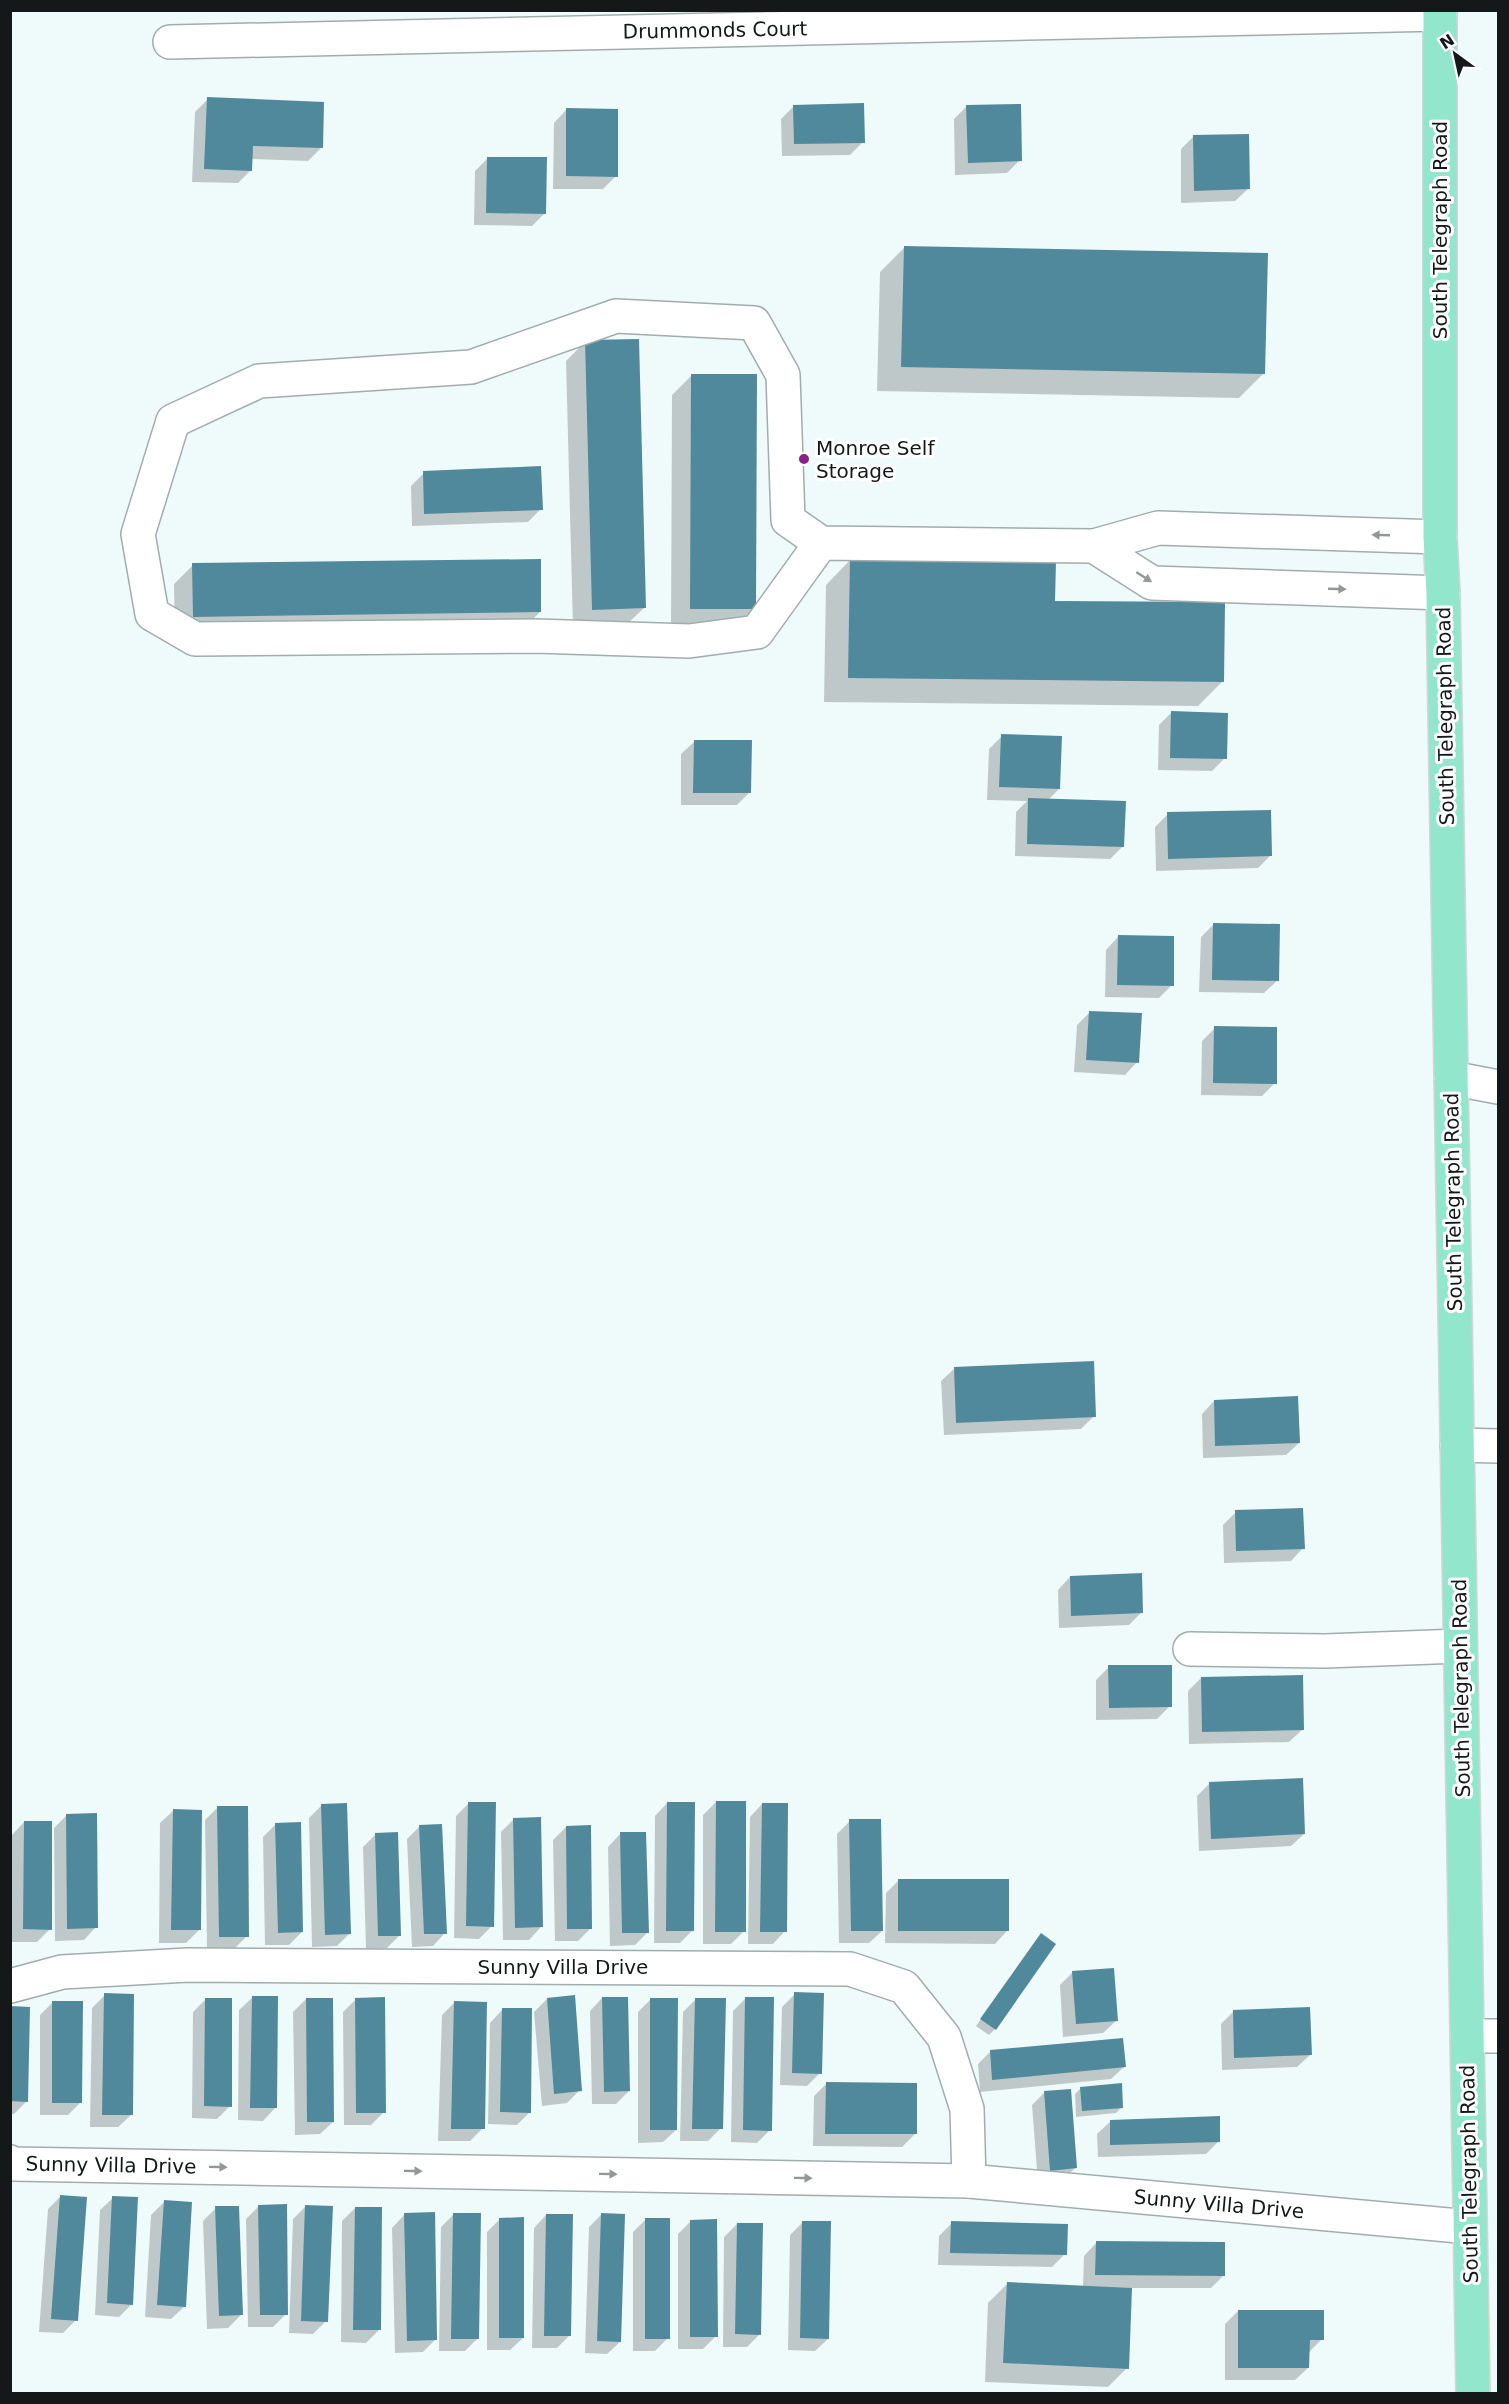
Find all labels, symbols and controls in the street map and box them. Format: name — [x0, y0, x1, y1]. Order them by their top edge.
street label: Drummonds Court — [623, 16, 808, 44]
north arrow — [1425, 24, 1485, 84]
text: N — [1436, 30, 1458, 53]
street label: South Telegraph Road — [1428, 121, 1452, 339]
place label: Monroe Self Storage — [816, 436, 935, 483]
marker: Monroe Self Storage — [797, 452, 811, 466]
one-way arrow — [1372, 530, 1391, 539]
one-way arrow — [1136, 572, 1152, 583]
one-way arrow — [1327, 585, 1346, 594]
street label: South Telegraph Road — [1431, 607, 1459, 825]
street label: South Telegraph Road — [1439, 1093, 1467, 1311]
street label: South Telegraph Road — [1447, 1579, 1475, 1797]
street label: Sunny Villa Drive — [478, 1955, 648, 1979]
street label: South Telegraph Road — [1455, 2065, 1483, 2283]
street label: Sunny Villa Drive — [25, 2152, 197, 2178]
one-way arrow — [209, 2162, 228, 2172]
one-way arrow — [404, 2166, 423, 2176]
one-way arrow — [599, 2170, 618, 2179]
one-way arrow — [794, 2173, 813, 2183]
street label: Sunny Villa Drive — [1133, 2185, 1305, 2223]

